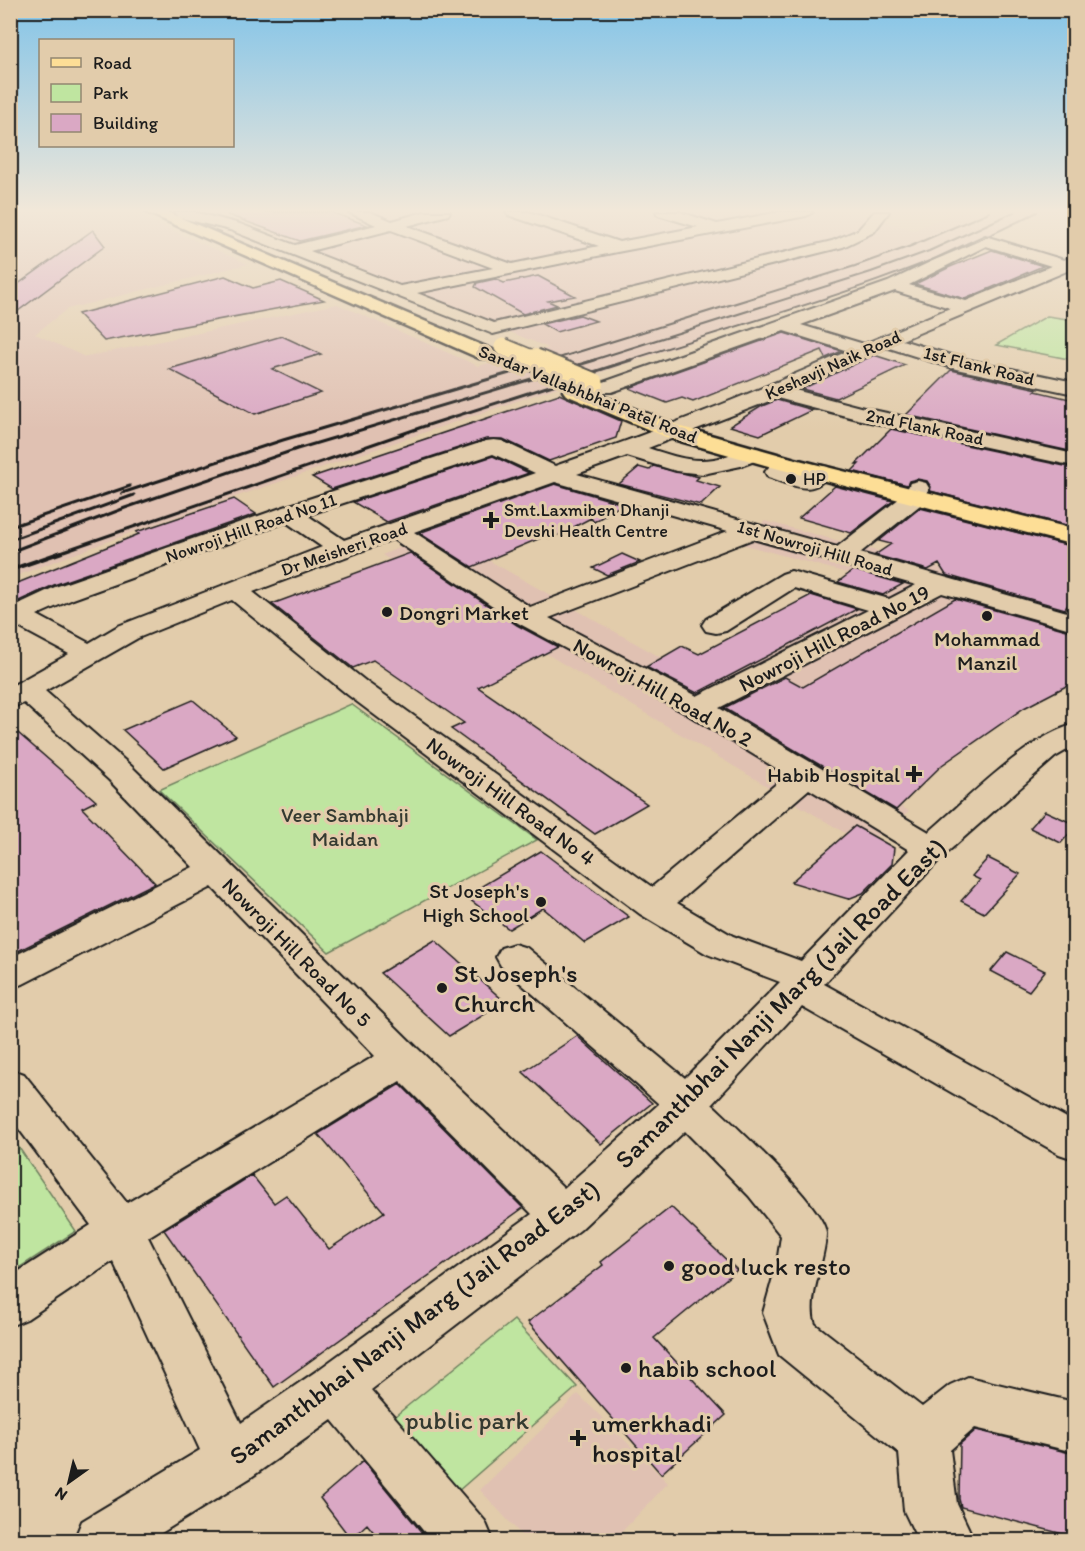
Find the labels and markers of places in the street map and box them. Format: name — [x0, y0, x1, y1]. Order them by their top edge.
place label: HP — [803, 468, 826, 490]
marker: HP — [784, 472, 798, 486]
place label: Smt.Laxmiben Dhanji Devshi Health Centre — [504, 499, 669, 542]
marker: Smt.Laxmiben Dhanji Devshi Health Centre — [482, 511, 500, 529]
place label: Dongri Market — [399, 600, 529, 625]
marker: Dongri Market — [380, 605, 394, 619]
marker: Mohammad Manzil — [980, 609, 994, 623]
place label: Mohammad Manzil — [934, 626, 1040, 675]
place label: Habib Hospital — [767, 762, 900, 787]
marker: Habib Hospital — [905, 765, 923, 783]
place label: St Joseph's High School — [423, 878, 529, 927]
marker: St Joseph's High School — [534, 895, 548, 909]
place label: St Joseph's Church — [454, 957, 578, 1019]
marker: St Joseph's Church — [435, 981, 449, 995]
place label: good luck resto — [681, 1250, 851, 1282]
marker: good luck resto — [662, 1259, 676, 1273]
place label: habib school — [638, 1352, 776, 1384]
marker: habib school — [619, 1361, 633, 1375]
place label: umerkhadi hospital — [592, 1407, 712, 1469]
marker: umerkhadi hospital — [569, 1429, 587, 1447]

